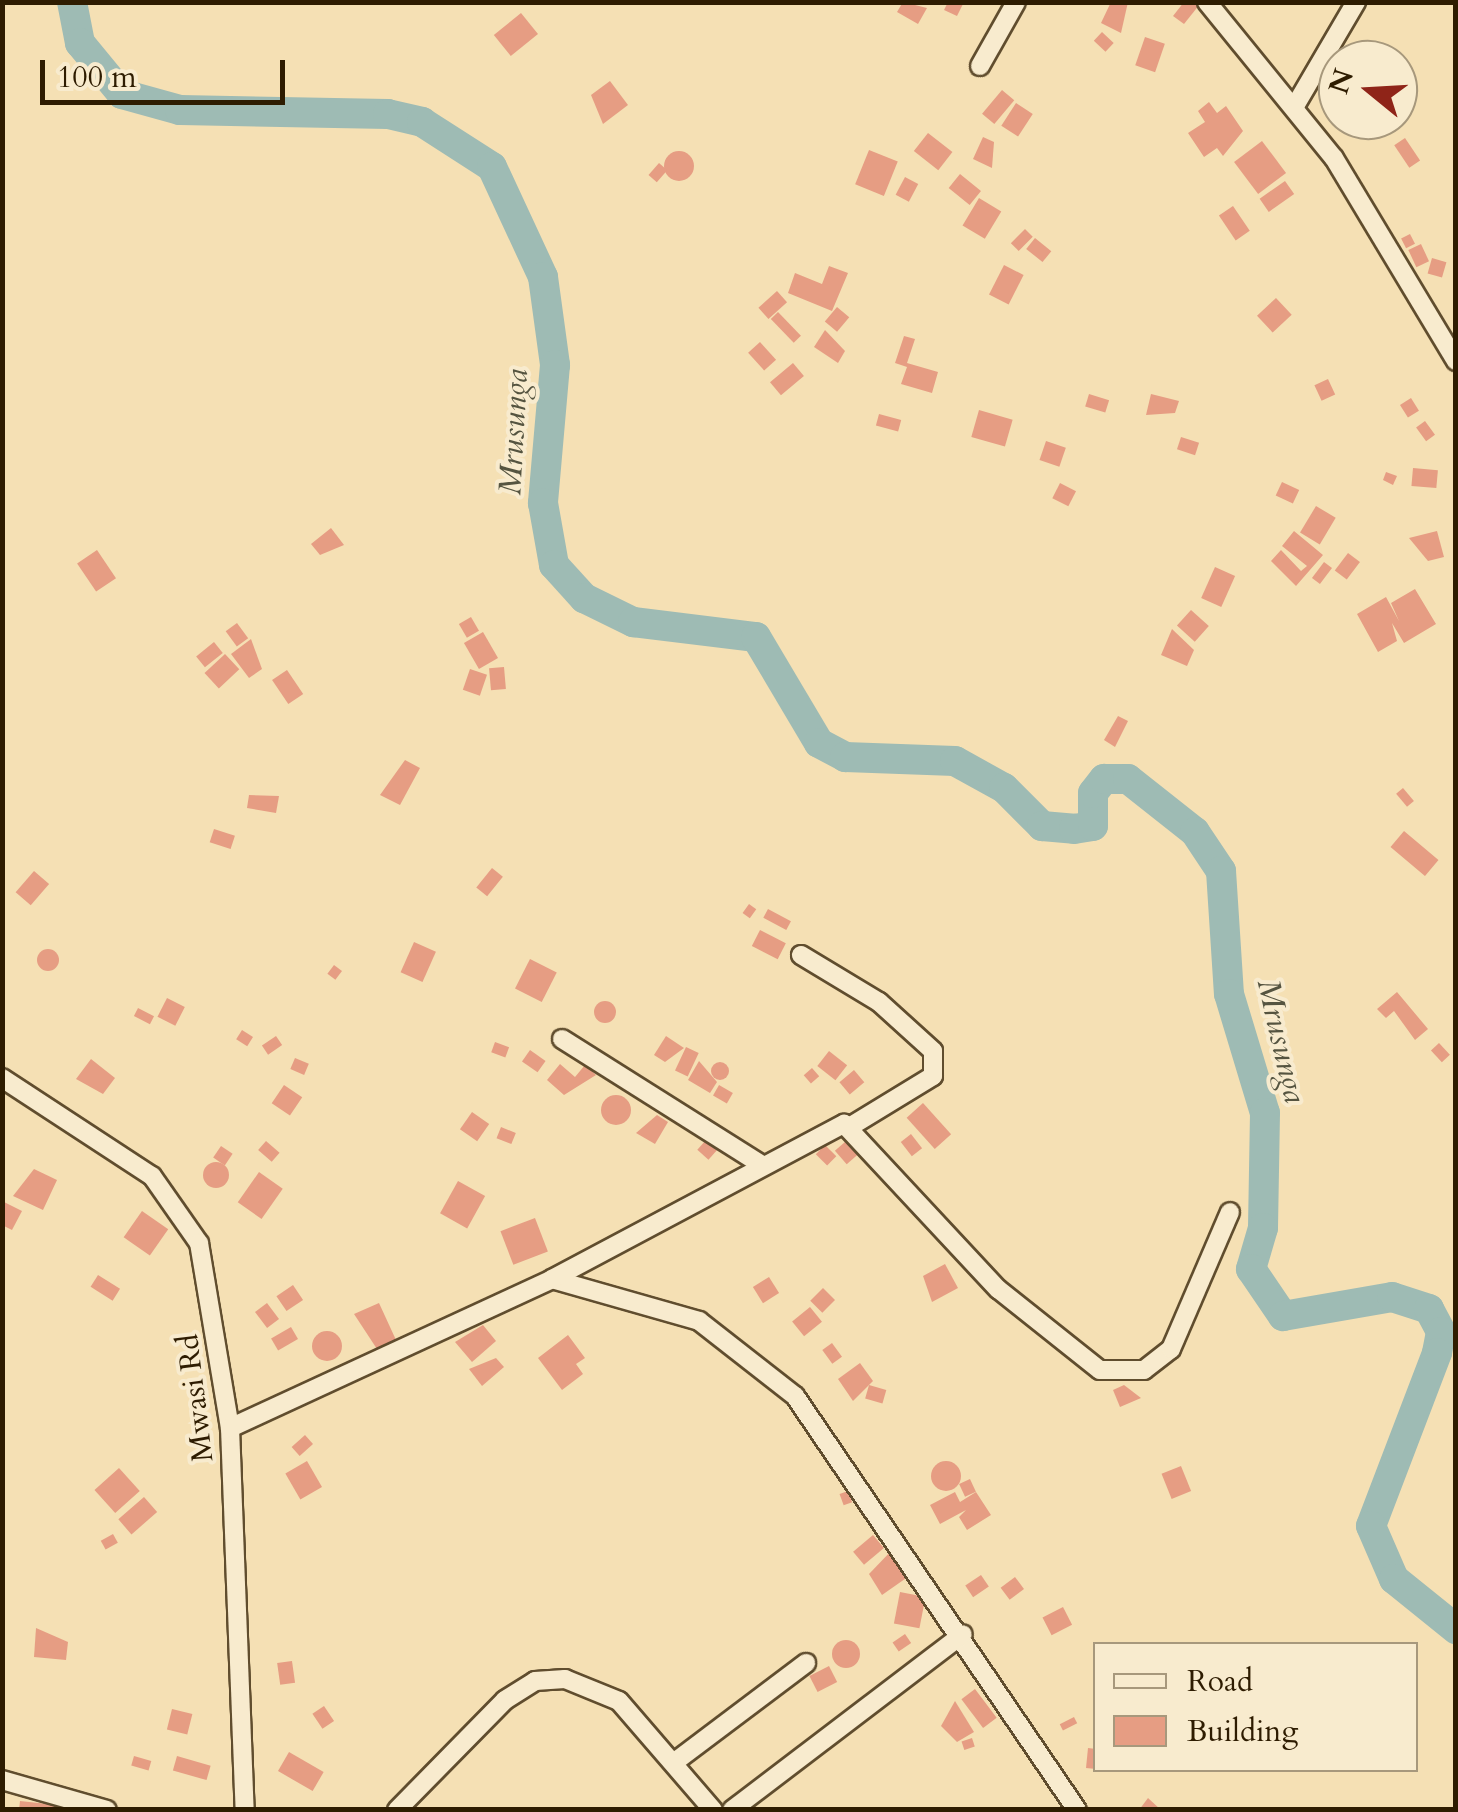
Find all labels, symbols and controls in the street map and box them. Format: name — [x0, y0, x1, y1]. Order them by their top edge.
scale bar — [45, 40, 290, 102]
north arrow — [1318, 40, 1418, 140]
text: 100 m — [57, 57, 137, 98]
text: N — [1320, 64, 1363, 99]
water label: Mrusunga — [492, 368, 536, 496]
water label: Mrusunga — [1248, 975, 1314, 1107]
street label: Mwasi Rd — [170, 1332, 222, 1464]
legend — [1093, 1642, 1418, 1772]
text: Road — [1187, 1661, 1253, 1702]
text: Building — [1187, 1711, 1298, 1752]

